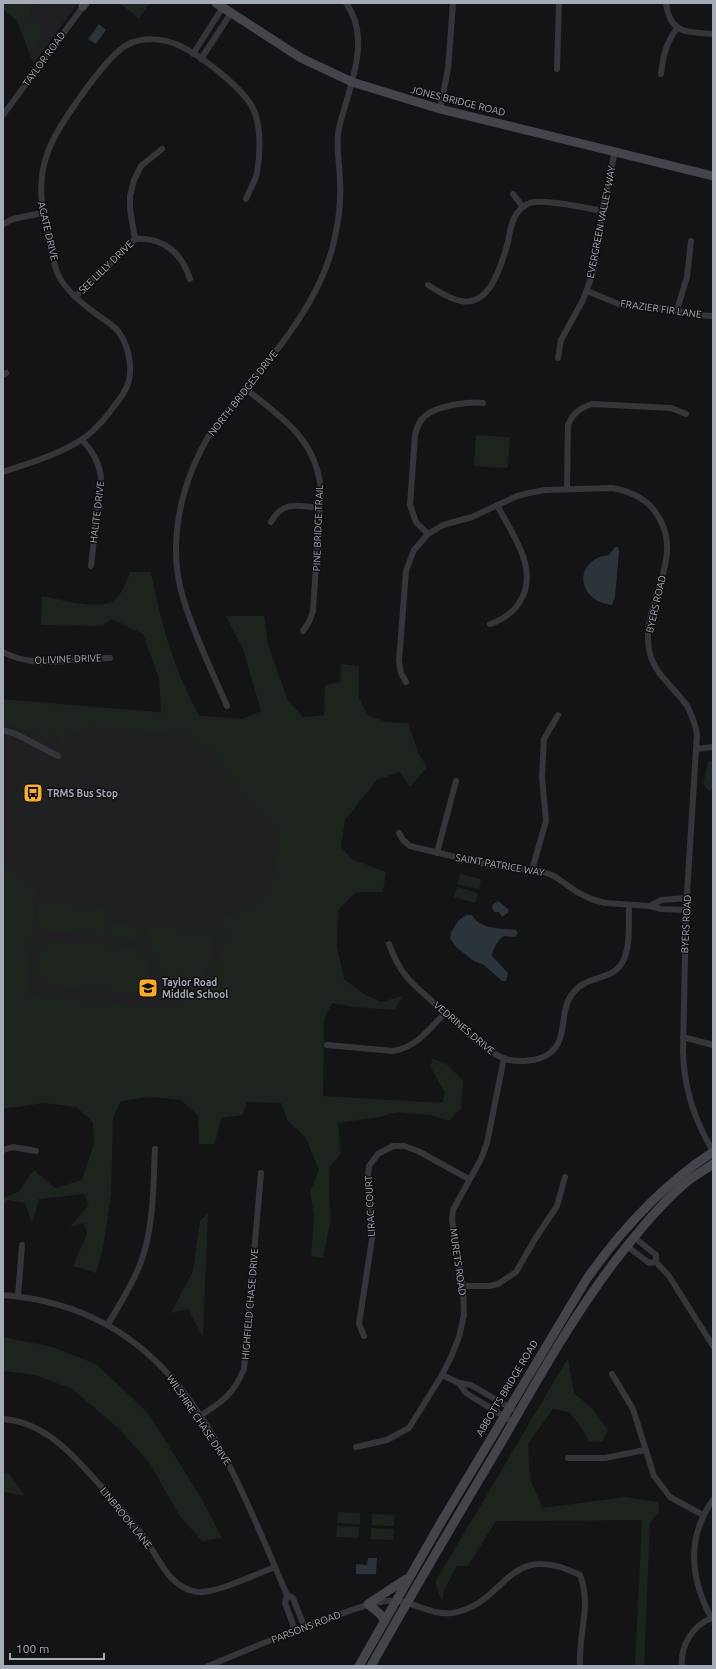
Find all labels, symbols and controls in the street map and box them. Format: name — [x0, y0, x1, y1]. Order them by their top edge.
street label: TAYLOR ROAD — [20, 29, 68, 89]
street label: JONES BRIDGE ROAD — [410, 84, 506, 118]
street label: EVERGREEN VALLEY WAY — [585, 165, 617, 279]
street label: AGATE DRIVE — [36, 200, 60, 262]
street label: SEE LILLY DRIVE — [76, 238, 136, 296]
street label: FRAZIER FIR LANE — [620, 298, 703, 320]
street label: NORTH BRIDGES DRIVE — [206, 348, 280, 438]
street label: HALITE DRIVE — [88, 480, 106, 544]
street label: PINE BRIDGE TRAIL — [311, 485, 325, 571]
street label: BYERS ROAD — [644, 574, 668, 634]
street label: OLIVINE DRIVE — [34, 652, 102, 666]
bus stop icon: TRMS Bus Stop — [22, 782, 44, 804]
place label: TRMS Bus Stop — [47, 788, 118, 799]
street label: SAINT PATRICE WAY — [455, 852, 545, 878]
street label: BYERS ROAD — [679, 894, 693, 954]
school or university icon: Taylor Road Middle School — [137, 977, 159, 999]
place label: Taylor Road Middle School — [162, 977, 228, 1000]
street label: VEDRINES DRIVE — [431, 999, 497, 1057]
street label: LIRAC COURT — [363, 1175, 377, 1237]
street label: MURETS ROAD — [448, 1228, 468, 1296]
street label: HIGHFIELD CHASE DRIVE — [240, 1247, 260, 1360]
street label: ABBOTTS BRIDGE ROAD — [474, 1338, 540, 1438]
street label: WILSHIRE CHASE DRIVE — [165, 1373, 234, 1468]
street label: LINBROOK LANE — [98, 1485, 154, 1551]
street label: PARSONS ROAD — [270, 1609, 342, 1645]
scale bar — [10, 1635, 104, 1661]
text: 100 m — [16, 1642, 49, 1655]

